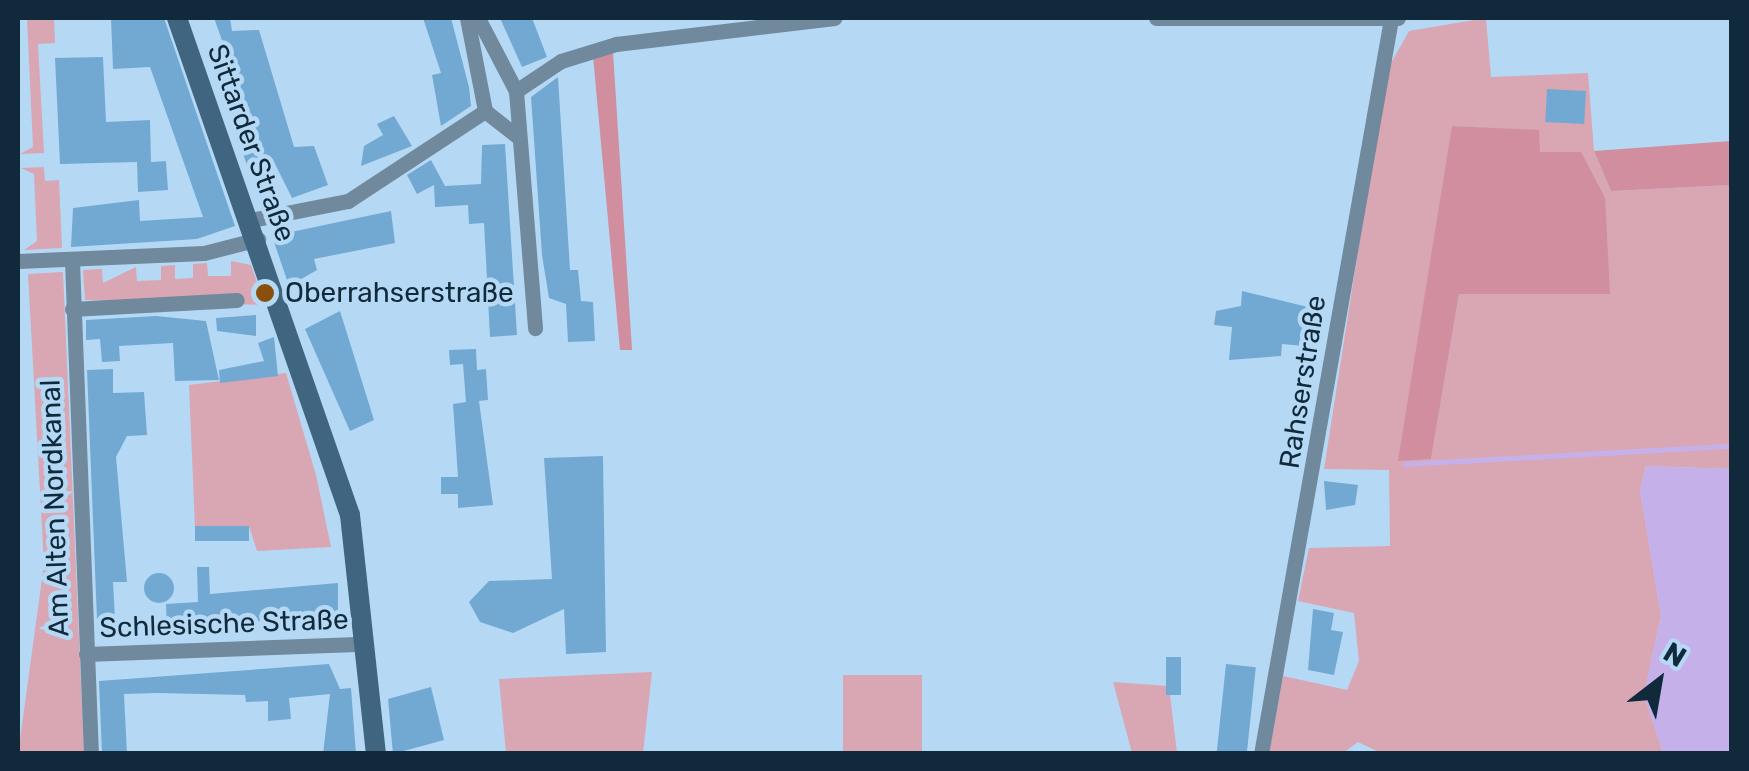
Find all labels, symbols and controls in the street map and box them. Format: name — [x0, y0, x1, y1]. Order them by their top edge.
street label: Sittarder Straße — [200, 39, 302, 247]
place label: Oberrahserstraße — [285, 276, 514, 310]
marker: Oberrahserstraße — [254, 282, 276, 304]
street label: Rahserstraße — [1273, 293, 1333, 471]
street label: Am Alten Nordkanal — [34, 379, 76, 637]
street label: Schlesische Straße — [99, 603, 349, 645]
north arrow — [1609, 631, 1709, 731]
text: N — [1658, 636, 1692, 674]

